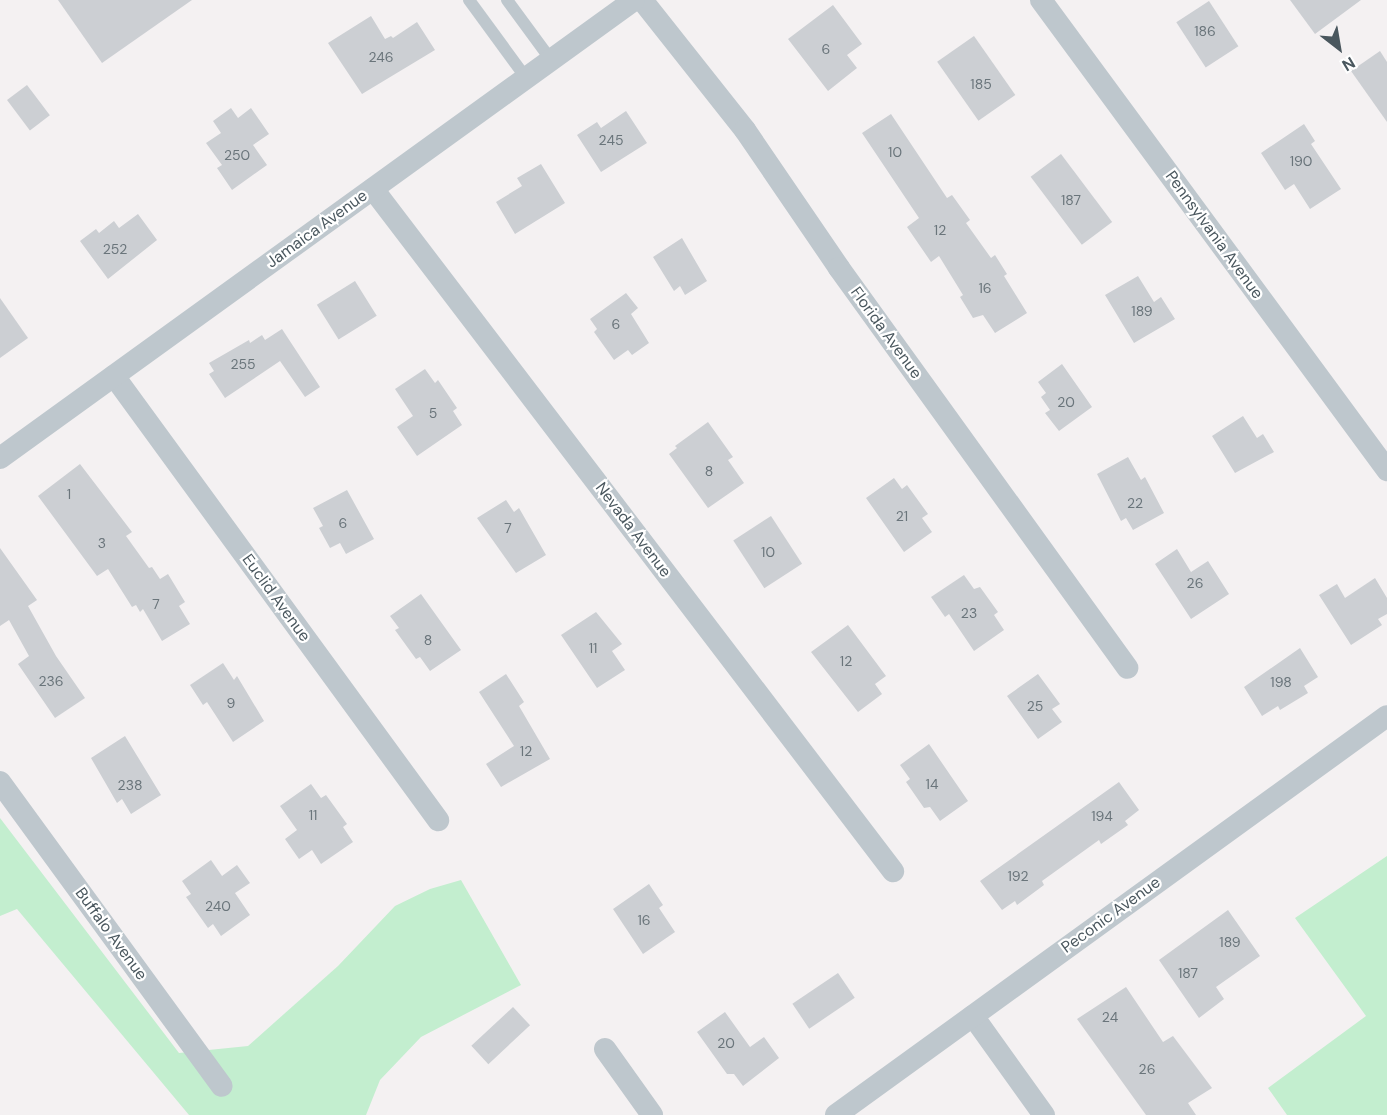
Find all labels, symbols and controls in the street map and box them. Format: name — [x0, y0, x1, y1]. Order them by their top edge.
north arrow — [1309, 18, 1369, 78]
house number: 186 — [1194, 23, 1216, 39]
house number: 6 — [822, 41, 830, 57]
house number: 246 — [368, 49, 394, 65]
text: N — [1338, 52, 1359, 76]
house number: 185 — [970, 76, 992, 92]
house number: 245 — [599, 132, 623, 148]
house number: 10 — [888, 144, 902, 160]
house number: 250 — [224, 147, 250, 163]
house number: 190 — [1290, 153, 1312, 169]
street label: Pennsylvania Avenue — [1161, 167, 1267, 303]
street label: Jamaica Avenue — [263, 186, 371, 272]
house number: 187 — [1061, 192, 1081, 208]
house number: 12 — [934, 222, 946, 238]
house number: 252 — [103, 241, 127, 257]
house number: 16 — [978, 280, 992, 296]
street label: Florida Avenue — [846, 283, 926, 383]
house number: 189 — [1131, 303, 1153, 319]
house number: 6 — [612, 316, 620, 332]
house number: 255 — [230, 356, 256, 372]
house number: 20 — [1057, 394, 1075, 410]
house number: 5 — [429, 405, 437, 421]
house number: 8 — [705, 463, 713, 479]
street label: Nevada Avenue — [591, 479, 675, 581]
house number: 1 — [67, 486, 71, 502]
house number: 22 — [1127, 495, 1143, 511]
house number: 21 — [896, 508, 908, 524]
house number: 6 — [339, 515, 347, 531]
house number: 7 — [504, 520, 512, 536]
house number: 3 — [98, 535, 106, 551]
house number: 10 — [761, 544, 775, 560]
street label: Euclid Avenue — [238, 551, 314, 645]
house number: 26 — [1187, 575, 1203, 591]
house number: 7 — [152, 596, 160, 612]
house number: 23 — [961, 605, 977, 621]
house number: 8 — [424, 632, 432, 648]
house number: 11 — [589, 640, 597, 656]
house number: 12 — [840, 653, 852, 669]
house number: 236 — [38, 673, 64, 689]
house number: 198 — [1270, 674, 1292, 690]
house number: 9 — [227, 695, 235, 711]
house number: 25 — [1027, 698, 1043, 714]
house number: 12 — [520, 743, 532, 759]
house number: 14 — [926, 776, 938, 792]
house number: 238 — [118, 777, 142, 793]
house number: 11 — [309, 807, 317, 823]
house number: 194 — [1091, 808, 1113, 824]
house number: 192 — [1008, 868, 1028, 884]
street label: Peconic Avenue — [1058, 873, 1164, 957]
street label: Buffalo Avenue — [71, 884, 151, 984]
house number: 240 — [205, 898, 231, 914]
house number: 16 — [637, 912, 651, 928]
house number: 189 — [1219, 934, 1241, 950]
house number: 187 — [1178, 965, 1198, 981]
house number: 24 — [1102, 1009, 1118, 1025]
house number: 20 — [717, 1035, 735, 1051]
house number: 26 — [1139, 1061, 1155, 1077]

